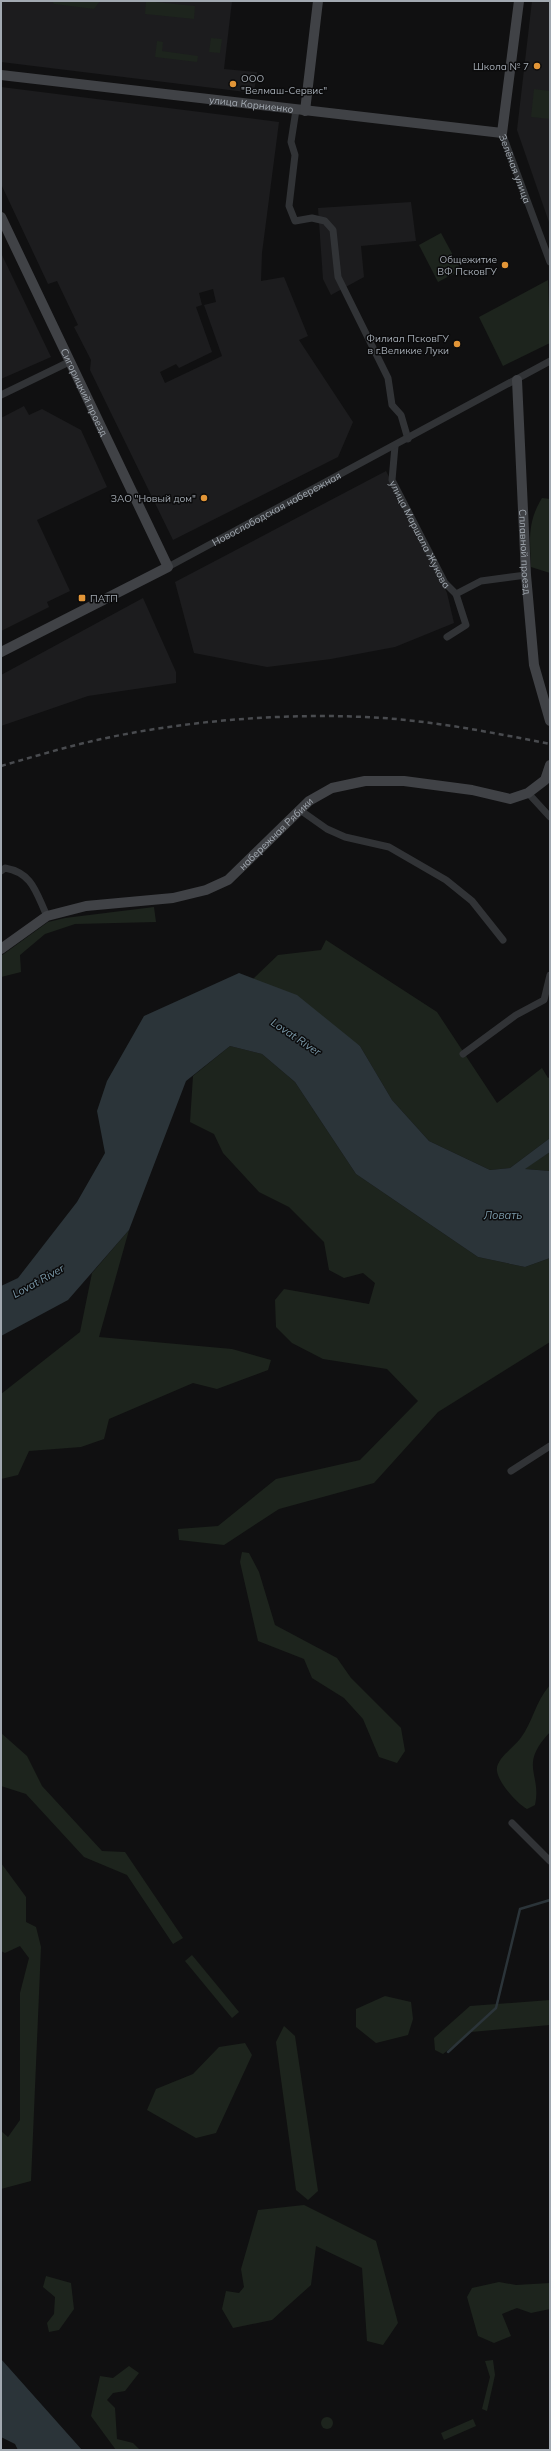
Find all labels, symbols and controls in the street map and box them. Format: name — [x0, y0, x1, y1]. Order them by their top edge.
place label: Школа № 7 — [473, 60, 529, 73]
marker: Школа № 7 — [532, 61, 542, 71]
place label: ООО "Велмаш-Сервис" — [241, 72, 327, 97]
marker: ООО "Велмаш-Сервис" — [228, 79, 238, 89]
street label: улица Корниенко — [208, 93, 294, 116]
street label: Зелёная улица — [496, 132, 534, 205]
place label: Общежитие ВФ ПсковГУ — [437, 253, 497, 278]
marker: Общежитие ВФ ПсковГУ — [500, 260, 510, 270]
place label: Филиал ПсковГУ в г.Великие Луки — [366, 332, 449, 357]
marker: Филиал ПсковГУ в г.Великие Луки — [452, 339, 462, 349]
street label: Сигорицкий проезд — [58, 346, 111, 438]
street label: Новослободская набережная — [210, 469, 343, 549]
street label: улица Маршала Жукова — [386, 478, 453, 591]
place label: ЗАО "Новый дом" — [111, 492, 196, 505]
marker: ЗАО "Новый дом" — [199, 493, 209, 503]
street label: Сплавной проезд — [516, 509, 534, 595]
place label: ПАТП — [90, 592, 118, 605]
marker: ПАТП — [77, 593, 87, 603]
street label: набережная Рябики — [236, 795, 316, 873]
water label: Lovat River — [268, 1015, 324, 1059]
water label: Ловать — [483, 1208, 522, 1222]
water label: Lovat River — [10, 1261, 67, 1301]

